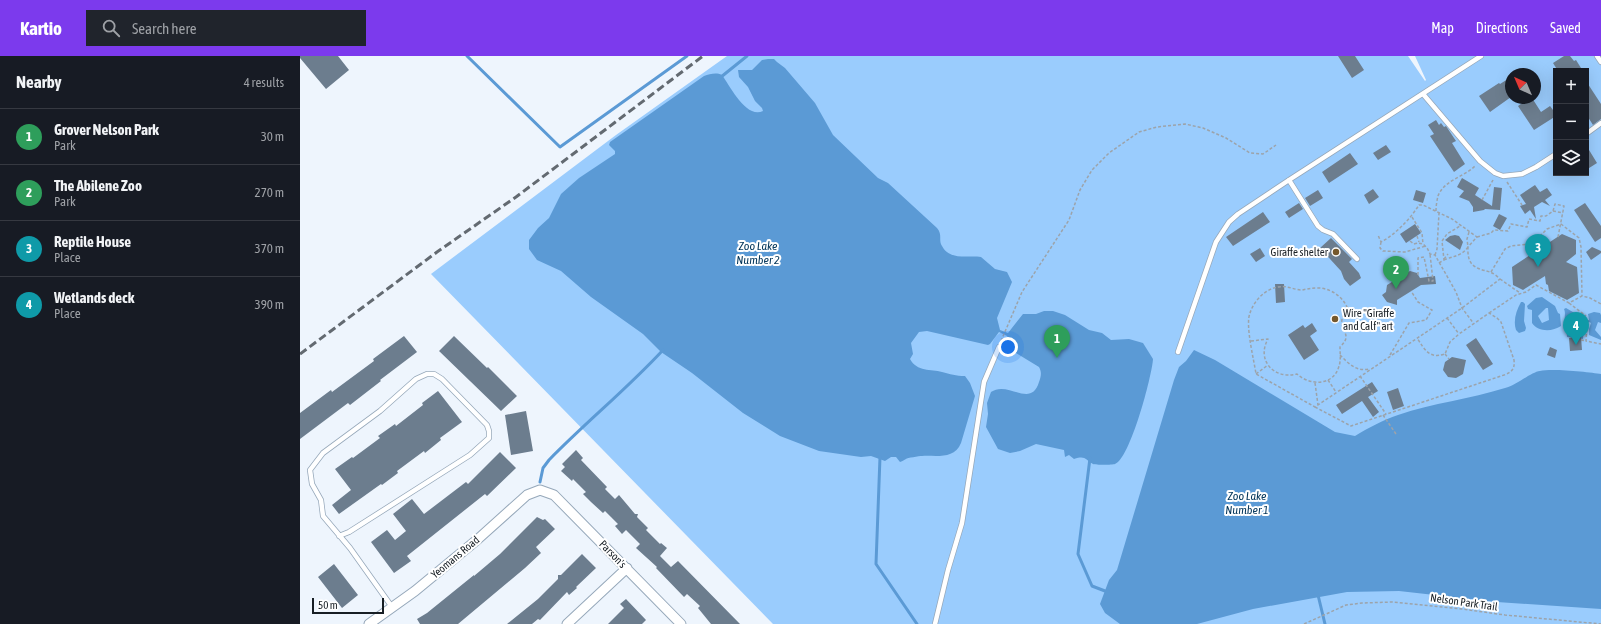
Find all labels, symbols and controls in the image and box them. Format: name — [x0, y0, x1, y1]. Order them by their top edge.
search box — [86, 10, 366, 46]
text: Kartio — [20, 17, 62, 39]
icon: search — [100, 17, 122, 39]
text: Search here — [132, 20, 197, 37]
text: Map — [1431, 20, 1454, 36]
text: Directions — [1476, 20, 1528, 36]
text: Saved — [1550, 20, 1581, 36]
north arrow — [1505, 68, 1541, 104]
map controls — [1553, 68, 1589, 176]
button: + — [1553, 68, 1589, 104]
text: Nearby — [16, 72, 62, 92]
text: 4 results — [244, 75, 284, 90]
button: − — [1553, 104, 1589, 140]
text: Grover Nelson Park — [54, 121, 159, 138]
text: 1 — [26, 129, 32, 144]
text: 30 m — [261, 129, 284, 144]
text: Park — [54, 138, 76, 153]
button: layers — [1553, 140, 1589, 176]
text: The Abilene Zoo — [54, 177, 142, 194]
text: 2 — [26, 185, 32, 200]
text: 270 m — [255, 185, 284, 200]
text: Park — [54, 194, 76, 209]
text: Reptile House — [54, 233, 131, 250]
pin: 3 — [1525, 234, 1551, 267]
water label: Zoo Lake Number 2 — [736, 239, 780, 267]
text: 3 — [26, 241, 32, 256]
text: 370 m — [255, 241, 284, 256]
place label: Giraffe shelter — [1271, 246, 1329, 258]
marker: Giraffe shelter — [1331, 247, 1341, 257]
text: Place — [54, 250, 81, 265]
pin: 2 — [1383, 256, 1409, 289]
text: Wetlands deck — [54, 289, 134, 306]
text: 4 — [26, 297, 32, 312]
text: 390 m — [255, 297, 284, 312]
text: Place — [54, 306, 81, 321]
place label: Wire "Giraffe and Calf" art — [1343, 307, 1394, 332]
pin: 4 — [1563, 312, 1589, 345]
marker: Wire "Giraffe and Calf" art — [1330, 314, 1340, 324]
pin: 1 — [1044, 325, 1070, 358]
your location — [998, 337, 1018, 357]
water label: Zoo Lake Number 1 — [1225, 489, 1269, 517]
street label: Yeomans Road — [429, 533, 481, 581]
street label: Parson's — [597, 538, 629, 570]
street label: Nelson Park Trail — [1430, 591, 1499, 613]
scale bar — [312, 596, 384, 615]
text: 50 m — [318, 599, 338, 611]

